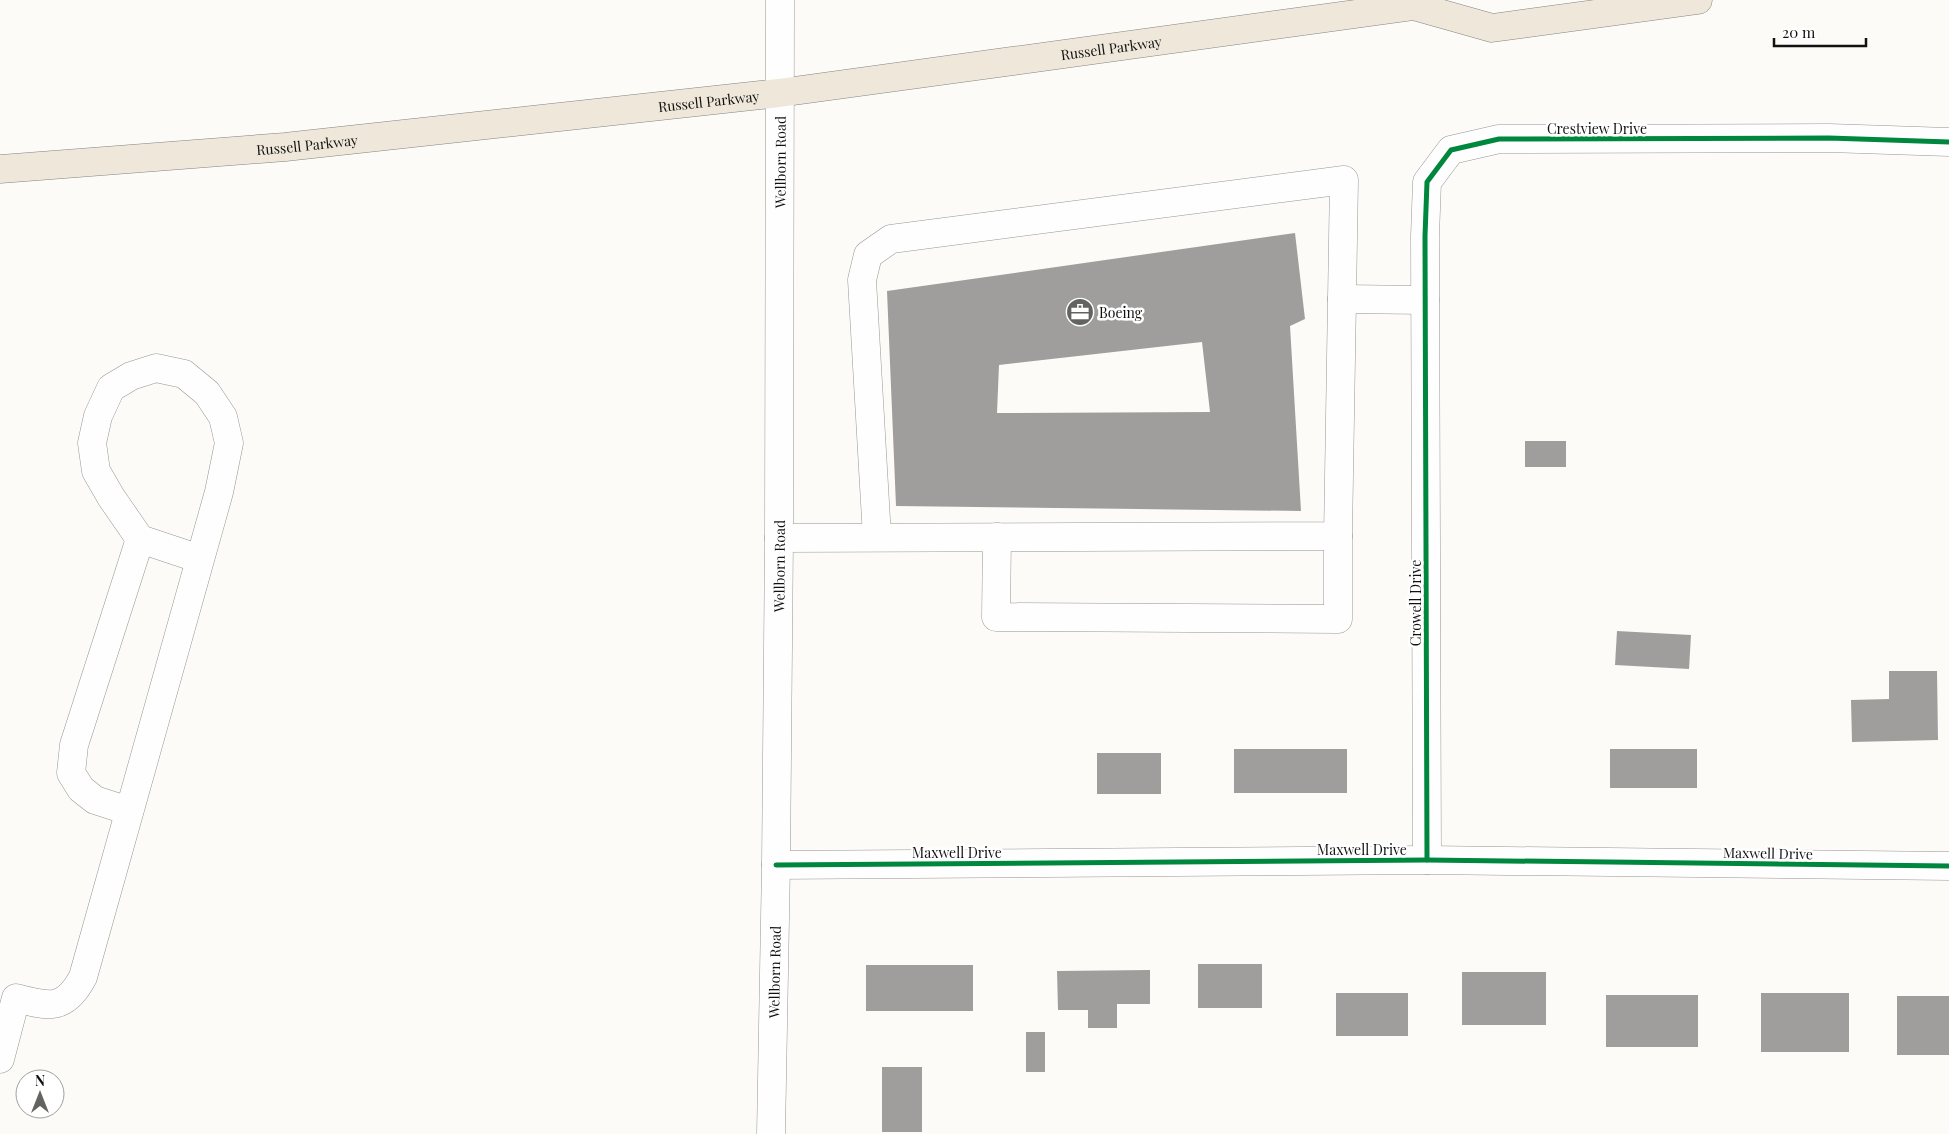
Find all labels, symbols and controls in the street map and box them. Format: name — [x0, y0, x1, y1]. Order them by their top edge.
scale bar — [1774, 15, 1866, 47]
text: 20 m — [1782, 22, 1816, 42]
street label: Russell Parkway — [1059, 31, 1163, 64]
street label: Russell Parkway — [657, 86, 760, 116]
street label: Wellborn Road — [770, 116, 789, 209]
street label: Crestview Drive — [1547, 119, 1647, 138]
street label: Russell Parkway — [256, 130, 359, 159]
office icon: Boeing — [1065, 297, 1095, 327]
place label: Boeing — [1099, 303, 1143, 322]
street label: Wellborn Road — [769, 520, 789, 613]
street label: Crowell Drive — [1406, 560, 1425, 646]
street label: Maxwell Drive — [1317, 840, 1407, 859]
street label: Maxwell Drive — [912, 843, 1002, 862]
street label: Maxwell Drive — [1723, 843, 1813, 863]
street label: Wellborn Road — [764, 926, 784, 1019]
north arrow — [15, 1069, 65, 1119]
text: N — [35, 1071, 45, 1090]

